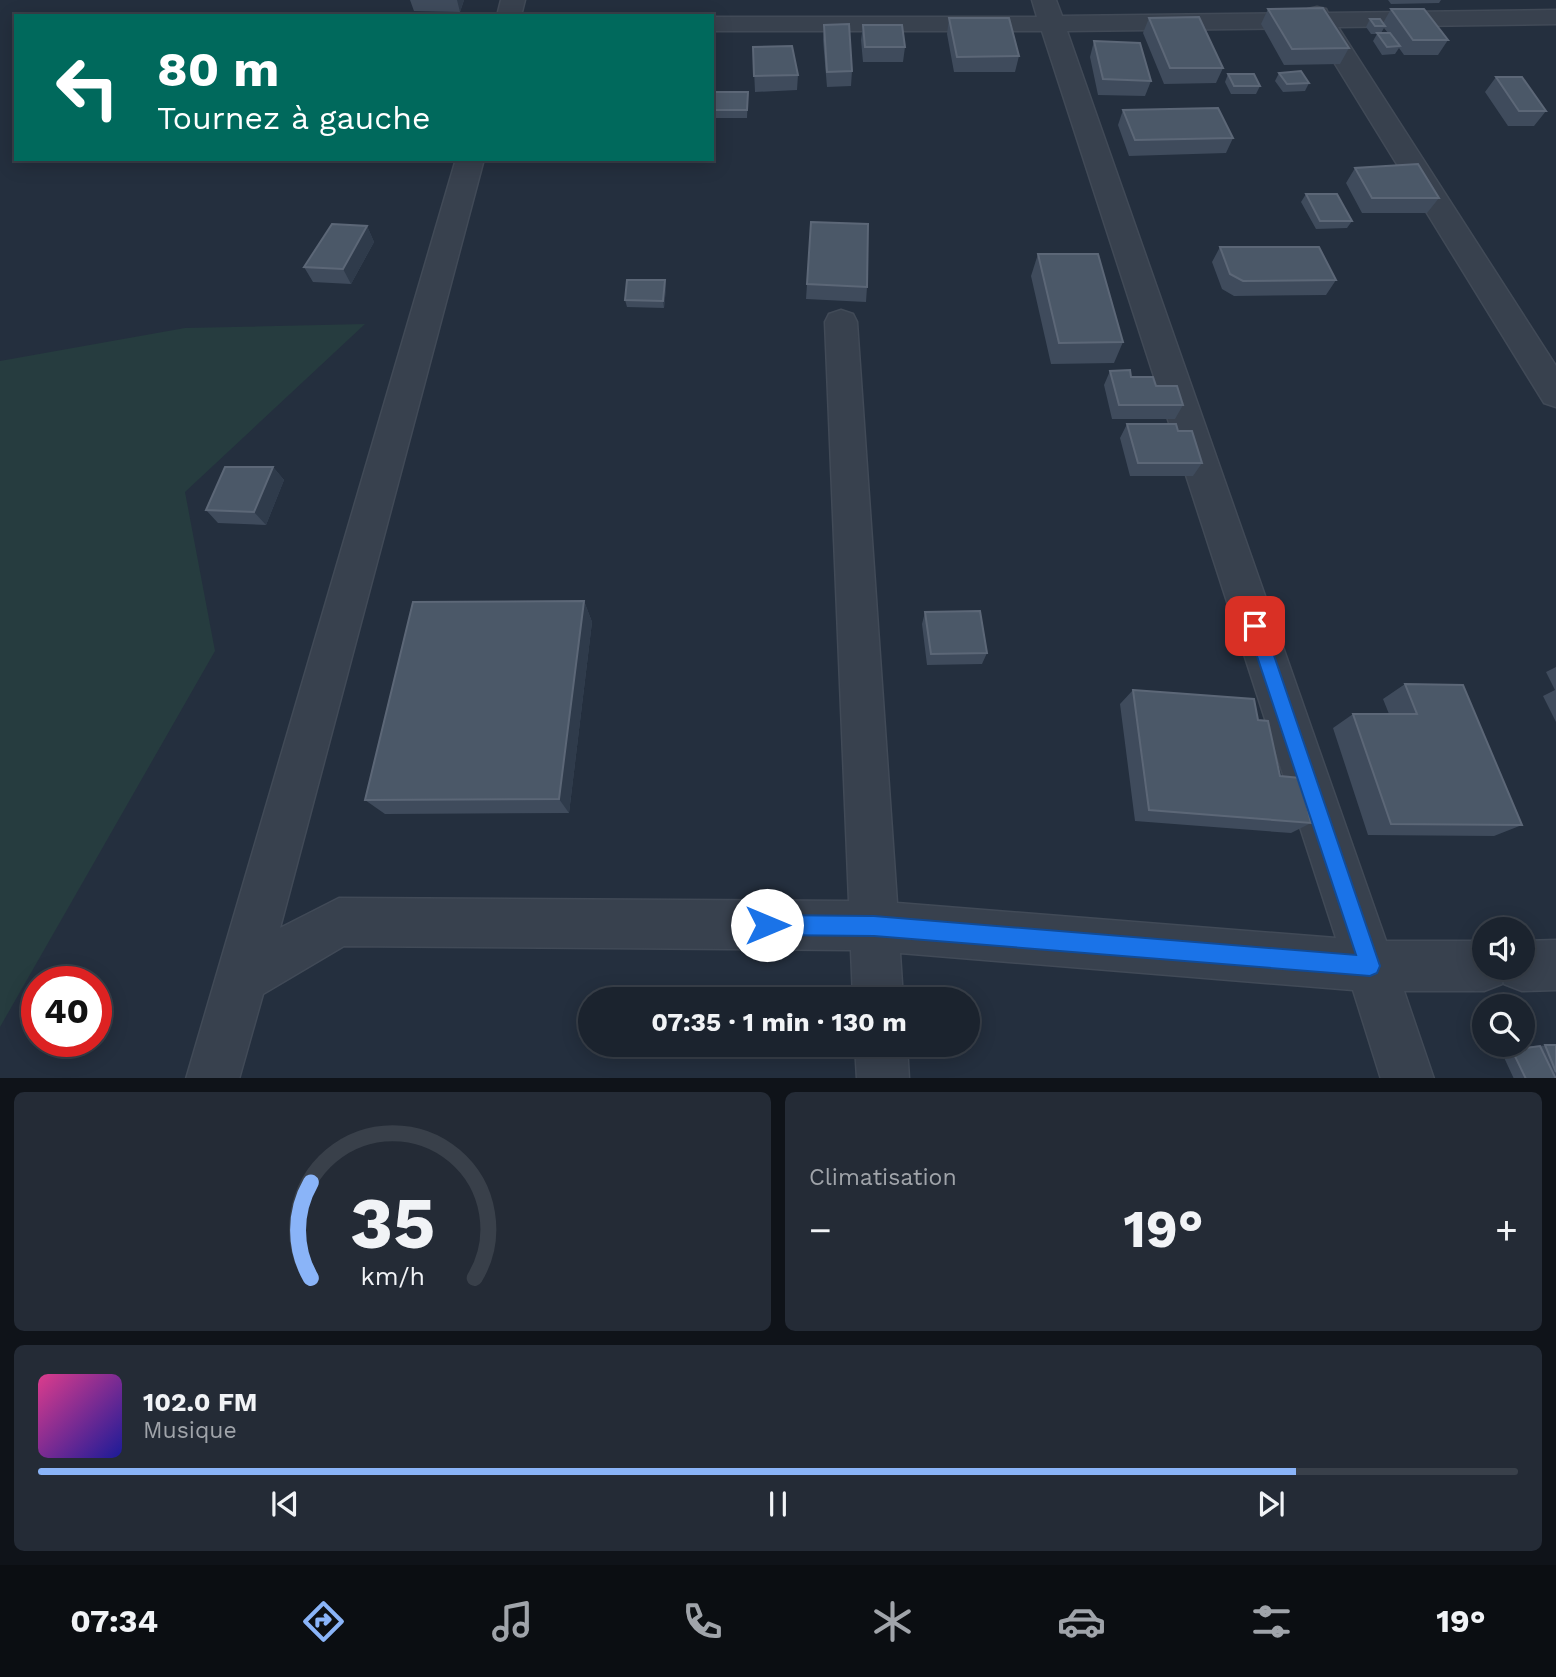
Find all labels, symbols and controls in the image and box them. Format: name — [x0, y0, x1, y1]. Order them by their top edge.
text: 80 m — [157, 40, 279, 98]
icon: left — [42, 42, 133, 133]
text: Tournez à gauche — [157, 99, 430, 137]
pin — [1225, 596, 1285, 656]
icon: arrive — [1236, 607, 1274, 645]
position arrow — [730, 888, 804, 962]
map controls — [1472, 917, 1535, 1057]
button: sound — [1472, 917, 1535, 980]
speed limit sign: 40 — [21, 966, 112, 1057]
button: search — [1472, 994, 1535, 1057]
text: 07:35 · 1 min · 130 m — [651, 1007, 907, 1037]
text: Climatisation — [809, 1164, 957, 1191]
text: 35 — [350, 1180, 435, 1266]
text: 19° — [1123, 1199, 1204, 1260]
text: − — [809, 1208, 832, 1252]
text: + — [1495, 1208, 1518, 1252]
text: km/h — [360, 1261, 425, 1290]
text: 102.0 FM — [143, 1387, 258, 1417]
text: Musique — [143, 1417, 237, 1444]
icon: previous — [266, 1485, 304, 1523]
icon: pause — [759, 1485, 797, 1523]
icon: next — [1252, 1485, 1290, 1523]
icon: directions — [299, 1597, 348, 1646]
icon: music — [488, 1597, 537, 1646]
icon: phone — [678, 1597, 727, 1646]
icon: climate — [868, 1597, 917, 1646]
icon: car — [1057, 1597, 1106, 1646]
icon: filters — [1247, 1597, 1296, 1646]
text: 07:34 — [70, 1602, 158, 1640]
text: 19° — [1436, 1602, 1486, 1640]

